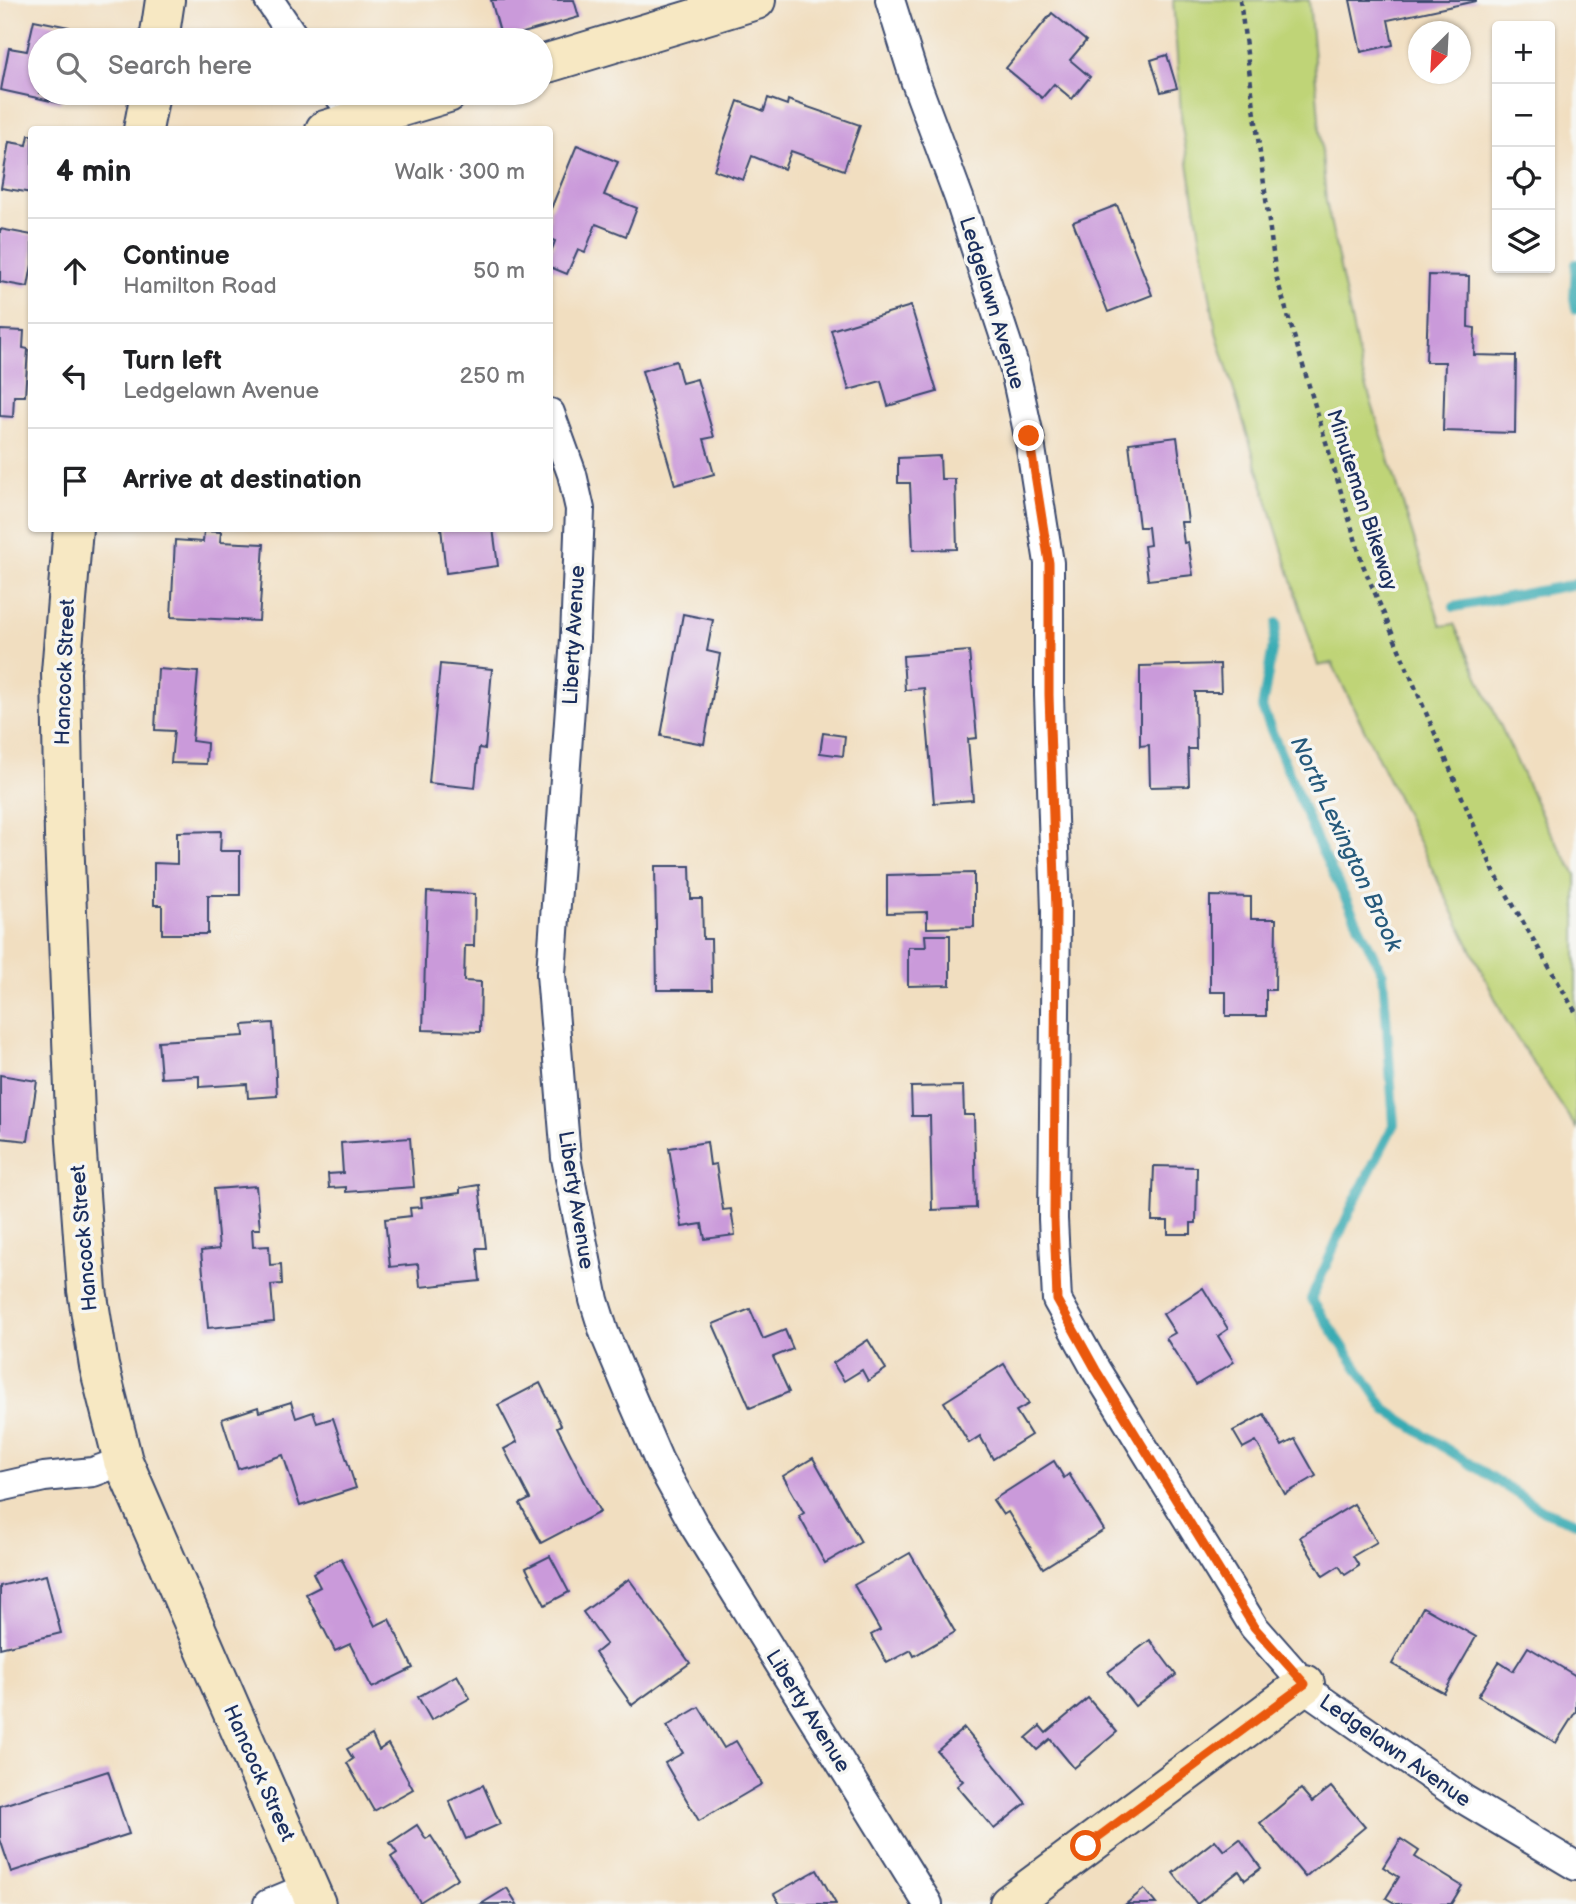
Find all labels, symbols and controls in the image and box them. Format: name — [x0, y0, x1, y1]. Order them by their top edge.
north arrow — [1408, 21, 1471, 84]
map controls — [1492, 21, 1555, 273]
button: + — [1492, 21, 1555, 84]
search box — [28, 28, 553, 105]
icon: search — [52, 48, 90, 86]
text: Search here — [108, 51, 252, 82]
button: − — [1492, 84, 1555, 147]
button: locate — [1492, 147, 1555, 210]
text: 4 min — [56, 154, 131, 190]
text: Walk · 300 m — [394, 158, 525, 186]
button: layers — [1492, 210, 1555, 273]
street label: Ledgelawn Avenue — [954, 214, 1030, 392]
text: Continue — [123, 241, 230, 272]
icon: ahead — [56, 252, 94, 290]
text: 50 m — [473, 257, 525, 285]
text: Hamilton Road — [123, 272, 277, 300]
text: Turn left — [123, 346, 222, 377]
icon: left — [56, 357, 94, 395]
text: 250 m — [459, 362, 525, 390]
text: Ledgelawn Avenue — [123, 377, 319, 405]
street label: Minuteman Bikeway — [1321, 406, 1403, 594]
route end — [1013, 420, 1044, 451]
icon: arrive — [56, 462, 94, 500]
text: Arrive at destination — [123, 465, 362, 496]
street label: Liberty Avenue — [558, 565, 590, 705]
street label: Hancock Street — [50, 598, 80, 746]
water label: North Lexington Brook — [1284, 732, 1408, 957]
street label: Liberty Avenue — [553, 1129, 599, 1271]
street label: Hancock Street — [65, 1163, 103, 1312]
street label: Liberty Avenue — [760, 1645, 856, 1777]
street label: Ledgelawn Avenue — [1314, 1689, 1476, 1813]
street label: Hancock Street — [218, 1701, 300, 1846]
route start — [1070, 1830, 1101, 1861]

